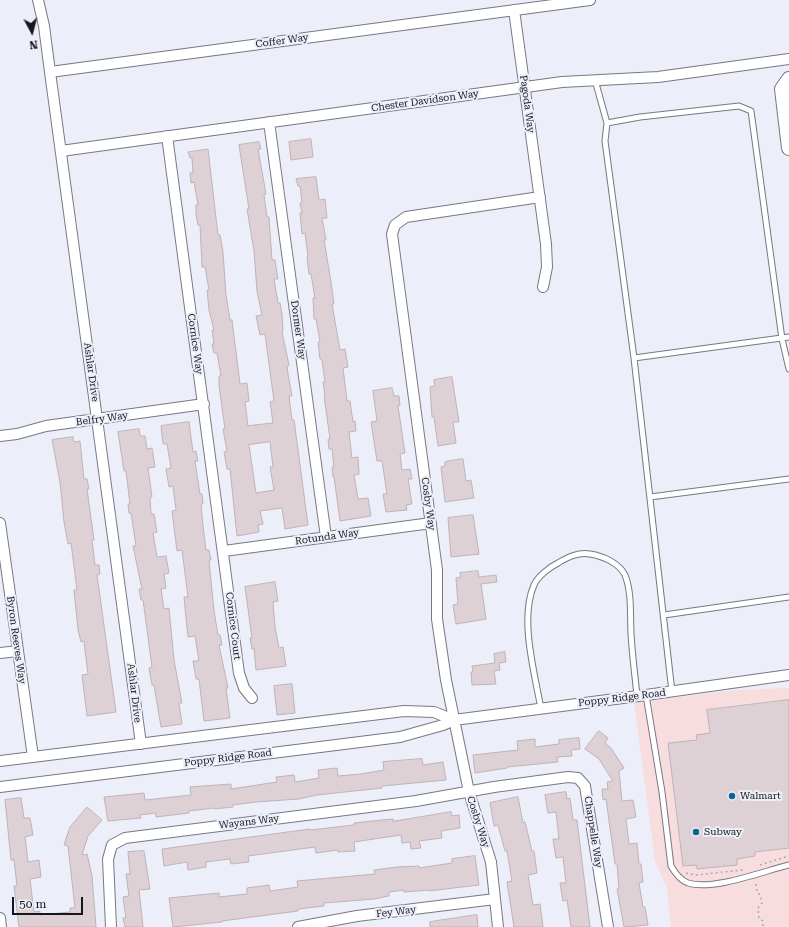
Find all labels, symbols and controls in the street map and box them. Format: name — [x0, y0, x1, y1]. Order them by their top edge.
north arrow — [12, 12, 52, 52]
street label: Coffer Way — [255, 31, 309, 51]
text: N — [29, 37, 39, 51]
street label: Pagoda Way — [517, 74, 537, 134]
street label: Chester Davidson Way — [370, 88, 480, 114]
street label: Dormer Way — [288, 299, 308, 361]
street label: Cornice Way — [185, 313, 205, 375]
street label: Ashlar Drive — [81, 342, 101, 402]
street label: Belfry Way — [75, 409, 129, 429]
street label: Cosby Way — [418, 477, 438, 531]
street label: Rotunda Way — [294, 527, 360, 547]
street label: Cornice Court — [223, 591, 243, 661]
street label: Byron Reeves Way — [4, 595, 28, 685]
street label: Ashlar Drive — [124, 663, 144, 723]
street label: Poppy Ridge Road — [577, 687, 667, 709]
street label: Poppy Ridge Road — [183, 747, 273, 769]
place label: Walmart — [740, 790, 781, 802]
marker: Walmart — [727, 791, 737, 801]
street label: Cosby Way — [464, 795, 492, 849]
street label: Chappelle Way — [581, 795, 605, 869]
street label: Wayans Way — [218, 812, 280, 832]
place label: Subway — [704, 826, 742, 838]
marker: Subway — [691, 827, 701, 837]
scale bar — [14, 889, 85, 915]
text: 50 m — [19, 897, 46, 911]
street label: Fey Way — [375, 904, 417, 920]

